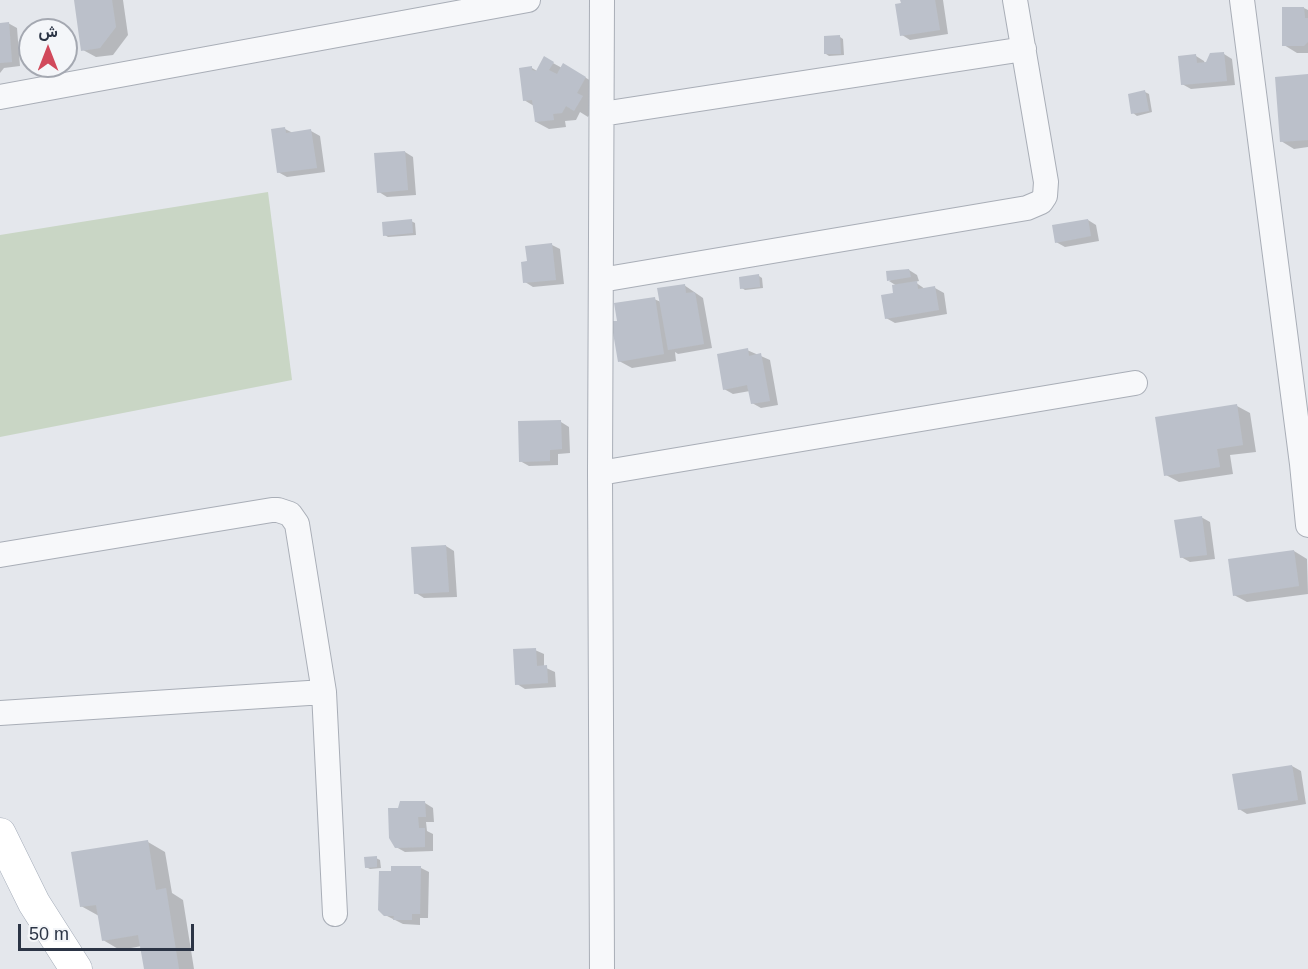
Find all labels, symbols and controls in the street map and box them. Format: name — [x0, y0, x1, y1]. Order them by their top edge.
north arrow — [18, 18, 78, 78]
text: ش — [38, 23, 58, 40]
scale bar — [21, 912, 196, 950]
text: 50 m — [29, 924, 69, 944]

